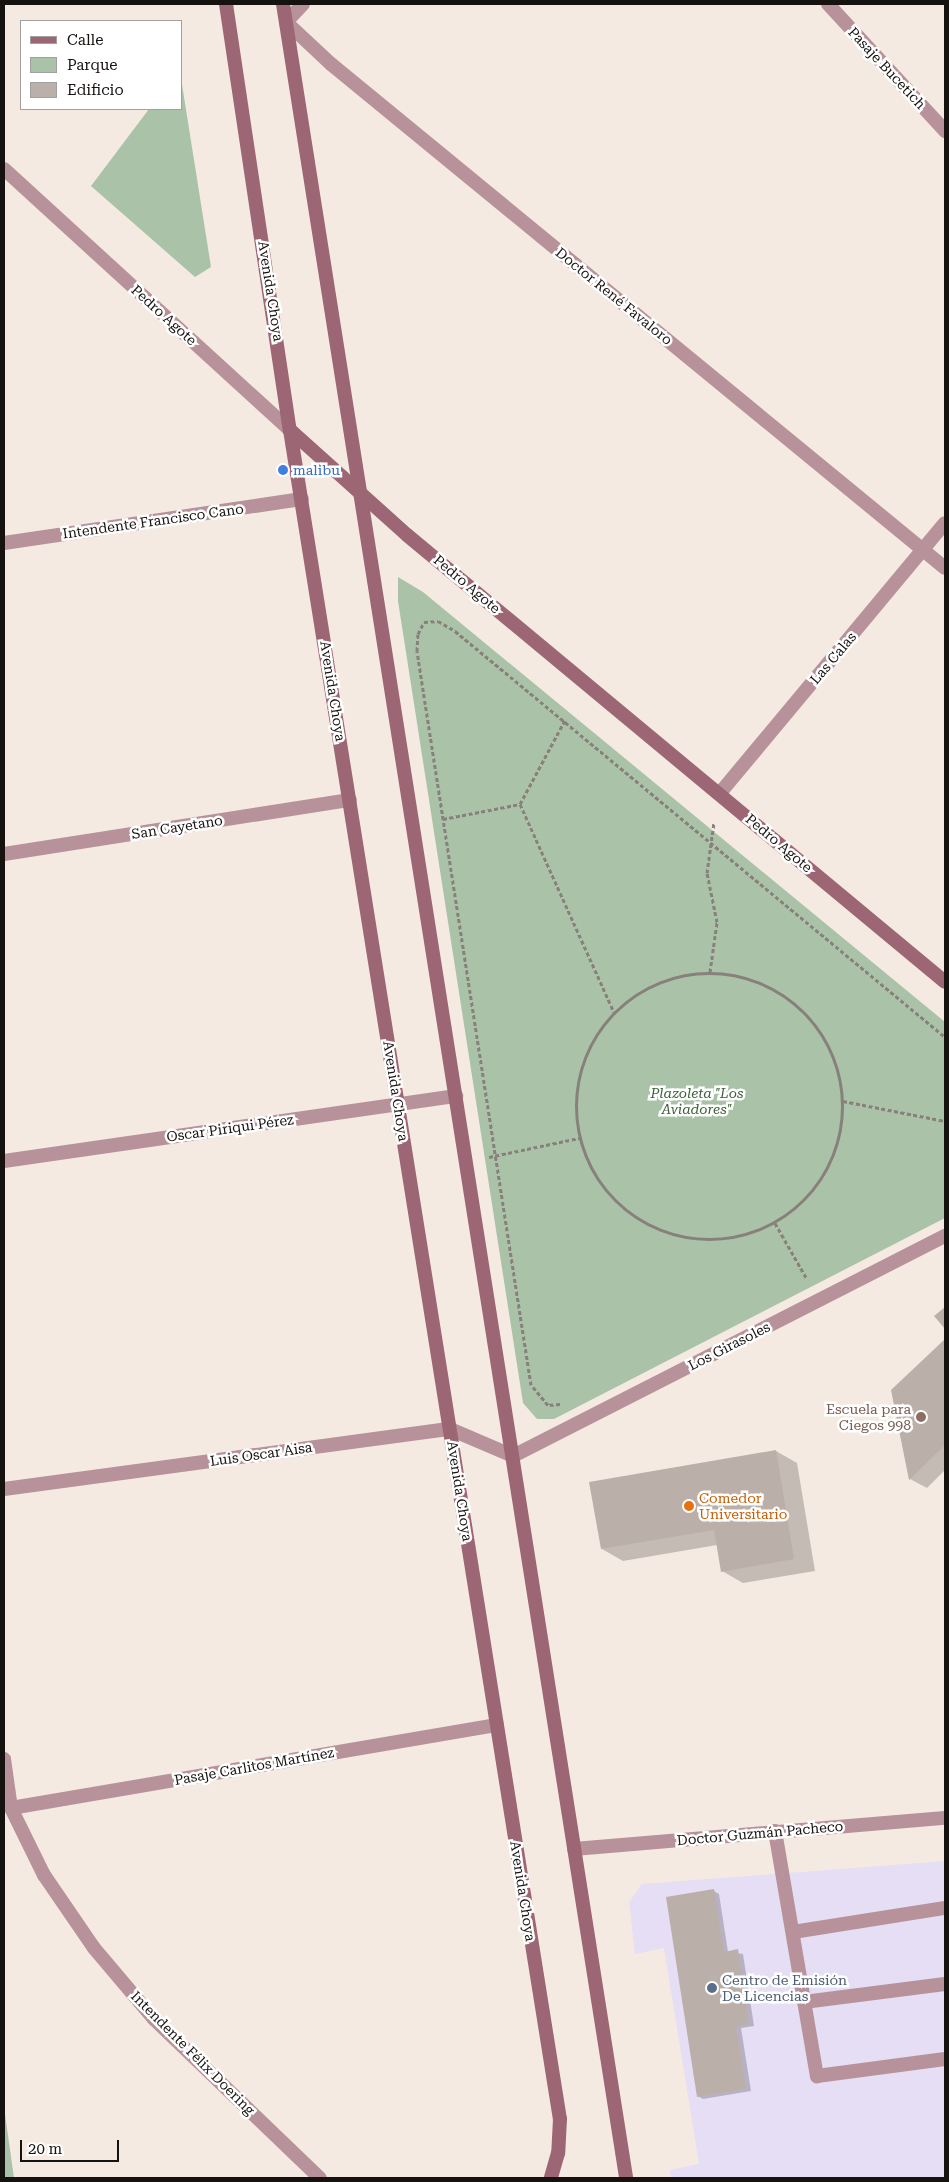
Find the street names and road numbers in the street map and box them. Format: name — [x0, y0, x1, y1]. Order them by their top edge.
street label: Pasaje Bucetich — [845, 24, 929, 112]
street label: Avenida Choya — [255, 240, 287, 342]
street label: Doctor René Favaloro — [552, 244, 676, 348]
street label: Pedro Agote — [128, 281, 200, 349]
street label: Intendente Francisco Cano — [61, 500, 245, 542]
street label: Pedro Agote — [430, 551, 504, 617]
street label: Las Calas — [806, 629, 860, 687]
street label: Avenida Choya — [317, 640, 349, 742]
street label: Pedro Agote — [742, 810, 816, 876]
street label: San Cayetano — [130, 811, 224, 843]
street label: Avenida Choya — [380, 1040, 412, 1142]
street label: Oscar Piriqui Pérez — [165, 1111, 295, 1145]
street label: Los Girasoles — [685, 1318, 773, 1374]
street label: Luis Oscar Aisa — [209, 1439, 313, 1469]
street label: Avenida Choya — [444, 1440, 476, 1542]
street label: Pasaje Carlitos Martínez — [173, 1744, 335, 1788]
street label: Doctor Guzmán Pacheco — [676, 1817, 844, 1849]
street label: Avenida Choya — [507, 1840, 539, 1942]
street label: Intendente Félix Doering — [128, 1988, 258, 2118]

